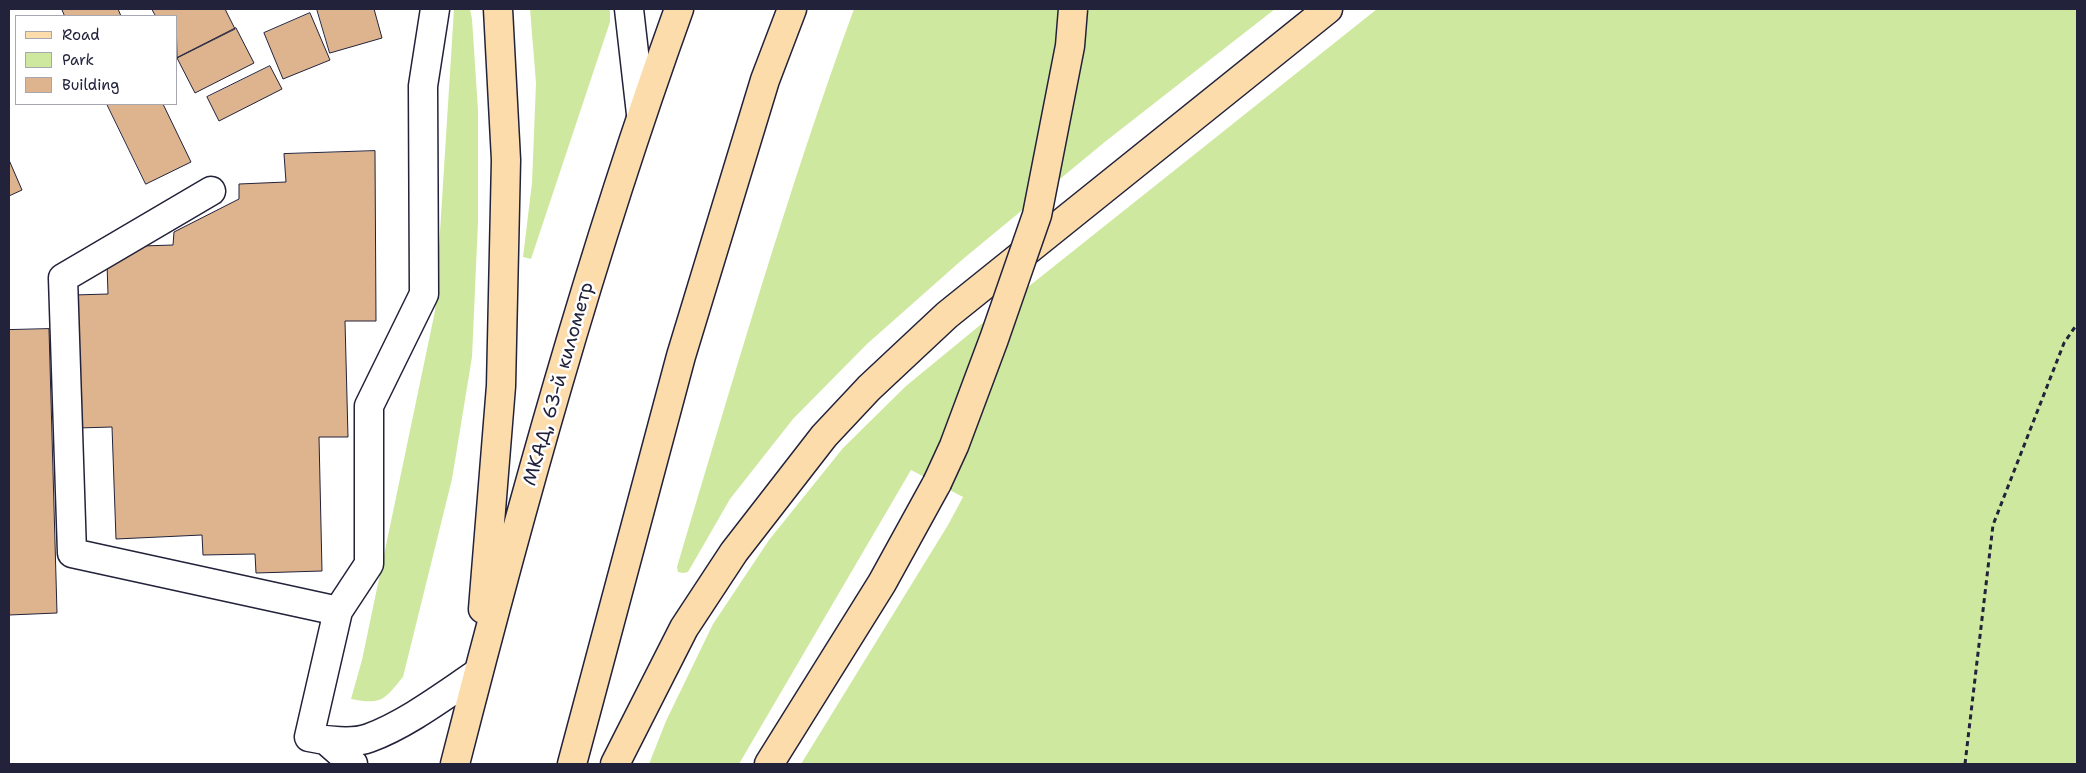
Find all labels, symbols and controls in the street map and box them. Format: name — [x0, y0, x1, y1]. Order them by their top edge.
legend — [15, 15, 178, 105]
text: Road — [62, 25, 100, 45]
text: Park — [62, 50, 94, 70]
text: Building — [62, 75, 119, 95]
street label: МКАД, 63-й километр — [519, 279, 599, 489]

